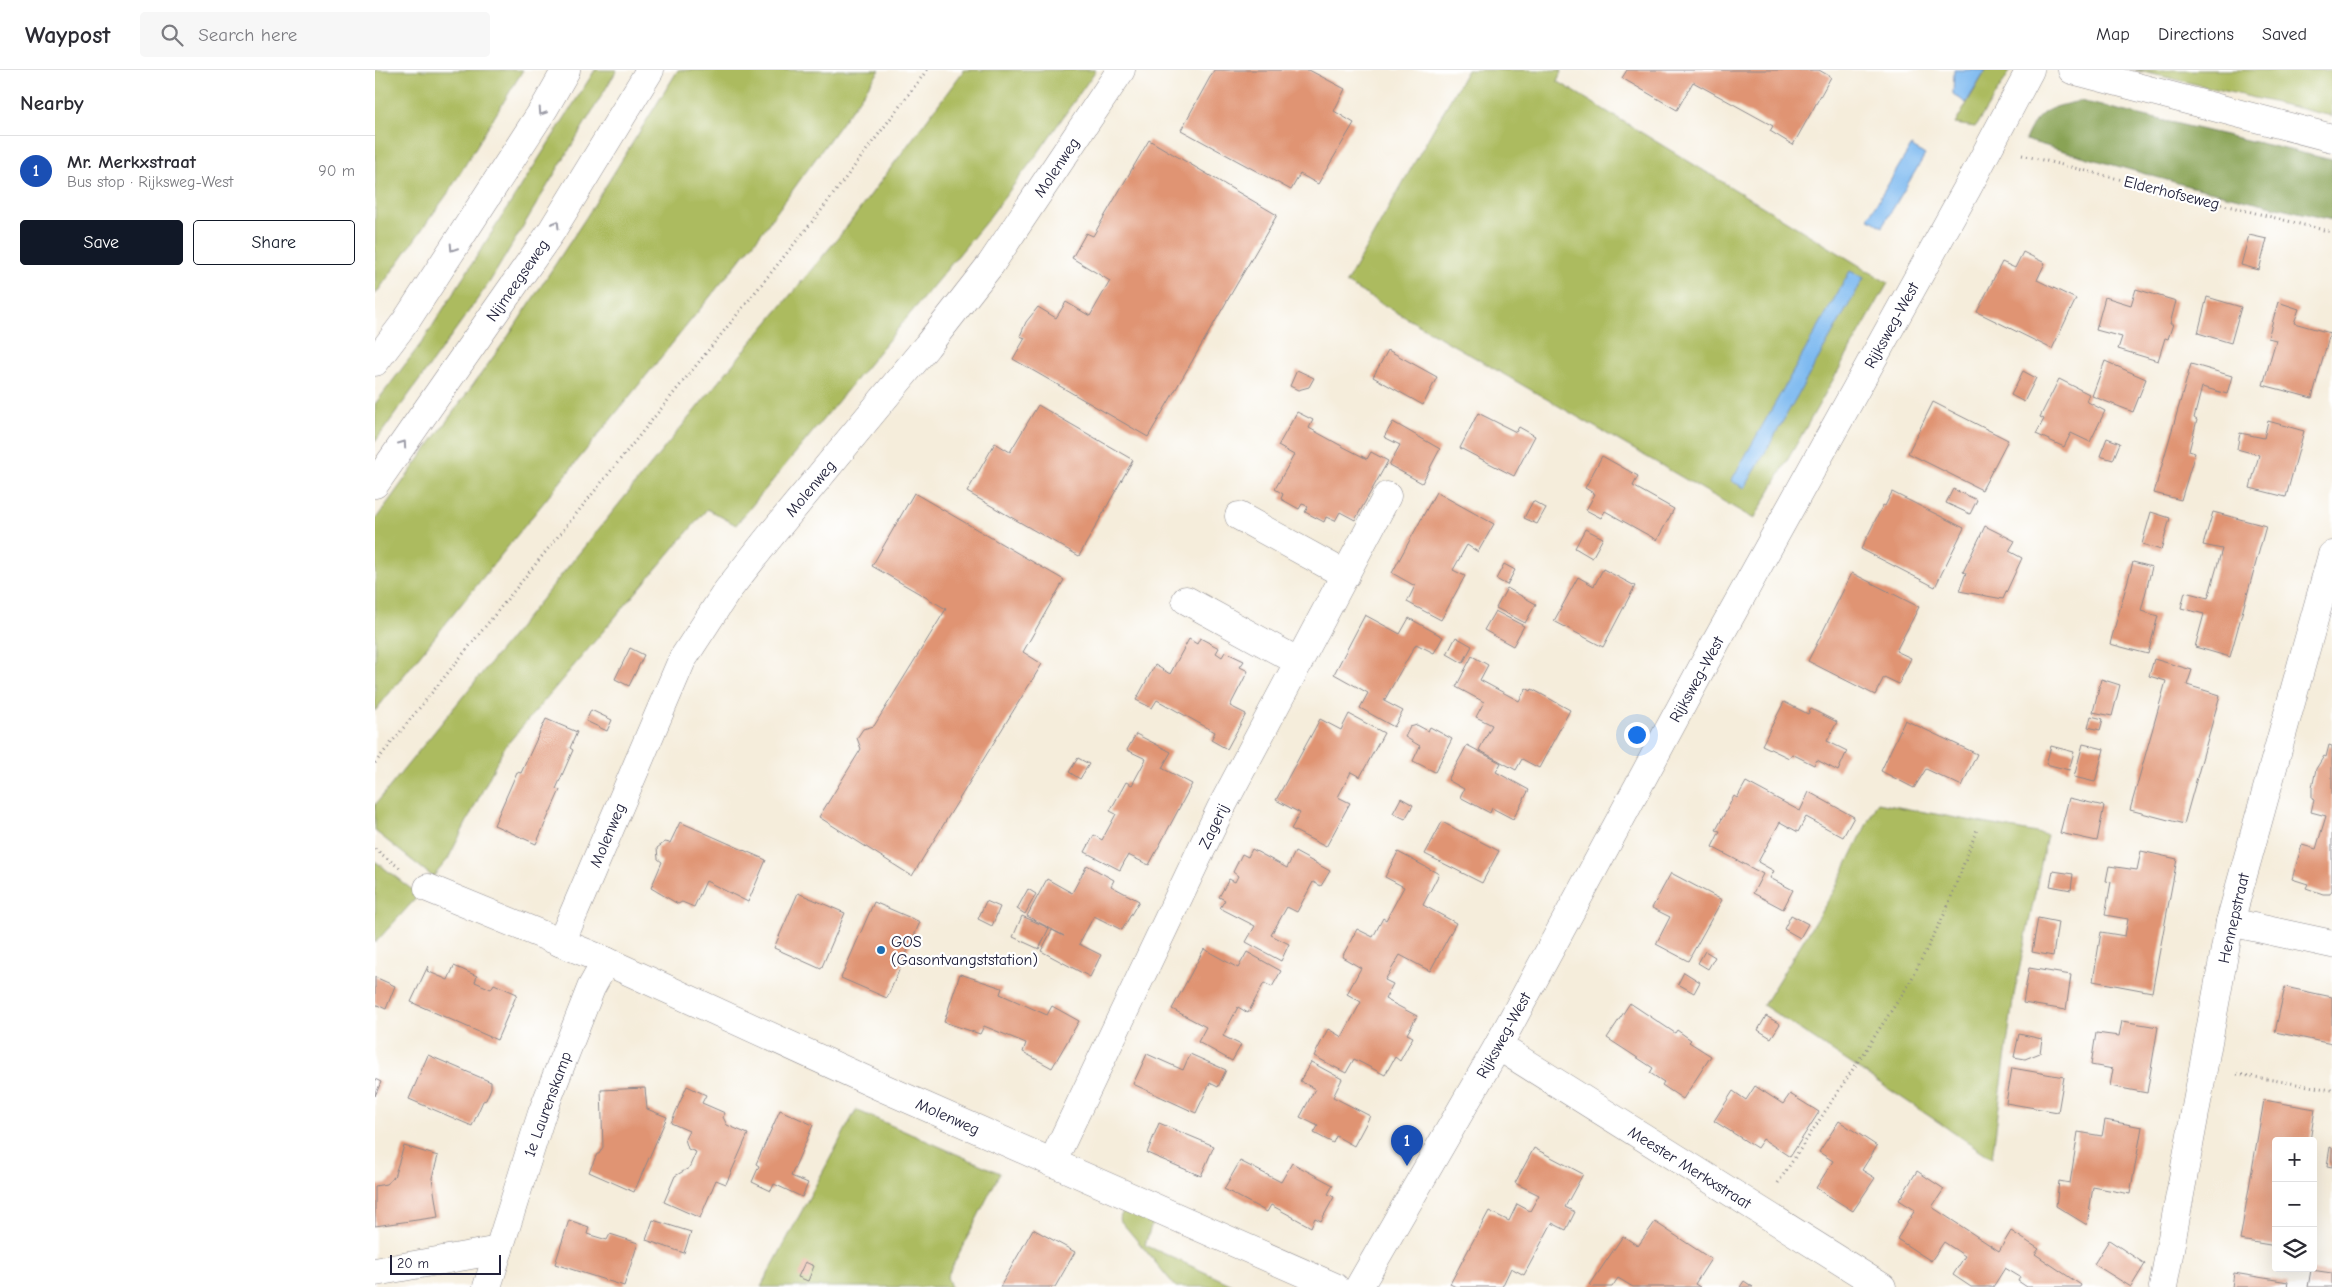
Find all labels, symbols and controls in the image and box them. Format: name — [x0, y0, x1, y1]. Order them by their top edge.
search box — [140, 12, 490, 57]
text: Waypost — [25, 21, 110, 49]
icon: search — [158, 21, 186, 49]
text: Search here — [198, 24, 297, 46]
text: Map — [2096, 24, 2130, 45]
text: Directions — [2158, 24, 2234, 45]
text: Saved — [2262, 24, 2307, 45]
text: Nearby — [20, 91, 84, 115]
one-way arrow — [538, 107, 548, 116]
street label: Molenweg — [1030, 134, 1083, 201]
text: Mr. Merkxstraat — [67, 151, 196, 173]
text: 1 — [33, 162, 39, 180]
text: 90 m — [318, 162, 355, 180]
street label: Elderhofseweg — [2122, 172, 2221, 214]
text: Bus stop · Rijksweg-West — [67, 173, 233, 191]
button: Save — [20, 220, 183, 265]
button: Share — [193, 220, 355, 265]
one-way arrow — [549, 221, 559, 230]
street label: Nijmeegseweg — [483, 236, 553, 325]
one-way arrow — [450, 243, 459, 252]
street label: Rijksweg-West — [1861, 279, 1923, 371]
one-way arrow — [397, 440, 406, 450]
street label: Molenweg — [782, 457, 840, 520]
street label: Rijksweg-West — [1666, 633, 1728, 725]
your location — [1624, 722, 1650, 748]
street label: Molenweg — [586, 801, 629, 870]
street label: Zagerij — [1195, 801, 1232, 852]
street label: Hennepstraat — [2215, 871, 2253, 965]
place label: GOS (Gasontvangststation) — [891, 933, 1038, 969]
marker: GOS (Gasontvangststation) — [875, 944, 887, 956]
street label: Rijksweg-West — [1473, 989, 1535, 1081]
street label: 1e Laurenskamp — [521, 1049, 575, 1159]
street label: Molenweg — [913, 1095, 982, 1139]
street label: Meester Merkxstraat — [1625, 1123, 1755, 1213]
pin: 1 — [1391, 1125, 1423, 1166]
map controls — [2272, 1137, 2317, 1272]
button: + — [2272, 1137, 2317, 1182]
button: − — [2272, 1182, 2317, 1227]
button: layers — [2272, 1227, 2317, 1272]
scale bar — [390, 1252, 501, 1275]
text: 20 m — [397, 1255, 429, 1272]

